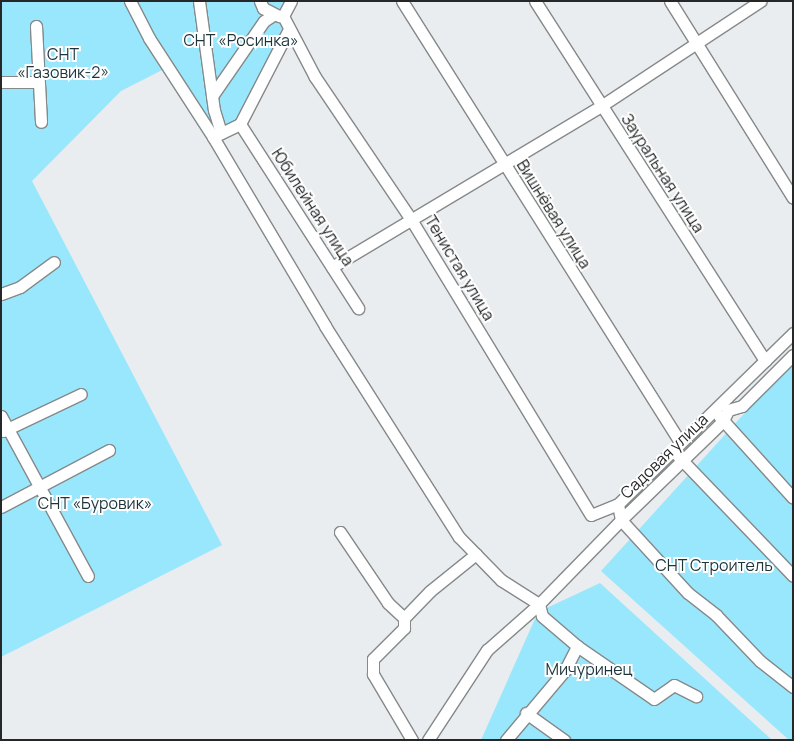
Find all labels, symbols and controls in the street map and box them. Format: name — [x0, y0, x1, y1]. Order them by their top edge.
park label: СНТ «Росинка» — [183, 30, 299, 50]
park label: СНТ «Газовик-2» — [17, 44, 109, 82]
street label: Зауральная улица — [617, 110, 709, 236]
street label: Юбилейная улица — [268, 145, 358, 269]
street label: Вишнёвая улица — [513, 156, 595, 272]
street label: Тенистая улица — [421, 212, 499, 324]
street label: Садовая улица — [616, 409, 712, 503]
park label: СНТ «Буровик» — [38, 493, 152, 513]
park label: СНТ Строитель — [655, 555, 773, 575]
park label: Мичуринец — [546, 659, 632, 679]

